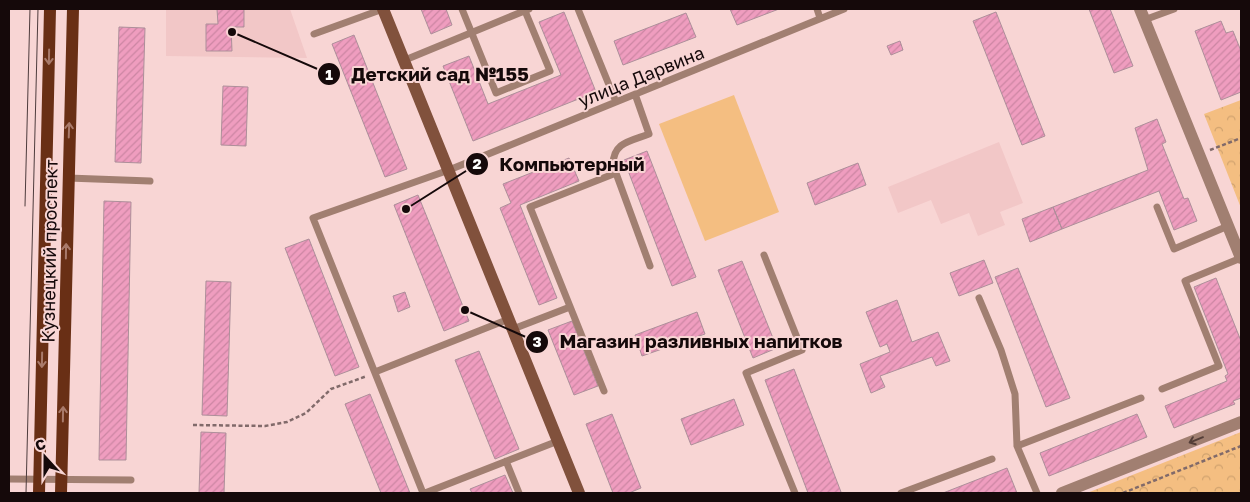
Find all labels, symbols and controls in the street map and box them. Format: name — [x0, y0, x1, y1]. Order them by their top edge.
street label: улица Дарвина — [575, 41, 707, 111]
one-way arrow — [44, 49, 54, 65]
callout: Детский сад №155 — [316, 57, 539, 91]
text: Детский сад №155 — [351, 62, 529, 85]
text: 1 — [325, 65, 333, 83]
one-way arrow — [65, 122, 74, 138]
callout: Компьютерный — [465, 147, 655, 181]
text: Компьютерный — [499, 152, 645, 175]
text: 2 — [472, 154, 482, 172]
street label: Кузнецкий проспект — [36, 159, 62, 343]
one-way arrow — [61, 243, 71, 260]
callout: Магазин разливных напитков — [525, 325, 853, 359]
text: Магазин разливных напитков — [559, 329, 843, 352]
text: 3 — [532, 332, 542, 350]
one-way arrow — [38, 352, 47, 368]
one-way arrow — [58, 406, 67, 422]
north arrow — [20, 432, 70, 482]
text: С — [32, 435, 48, 454]
one-way arrow — [1189, 436, 1204, 445]

